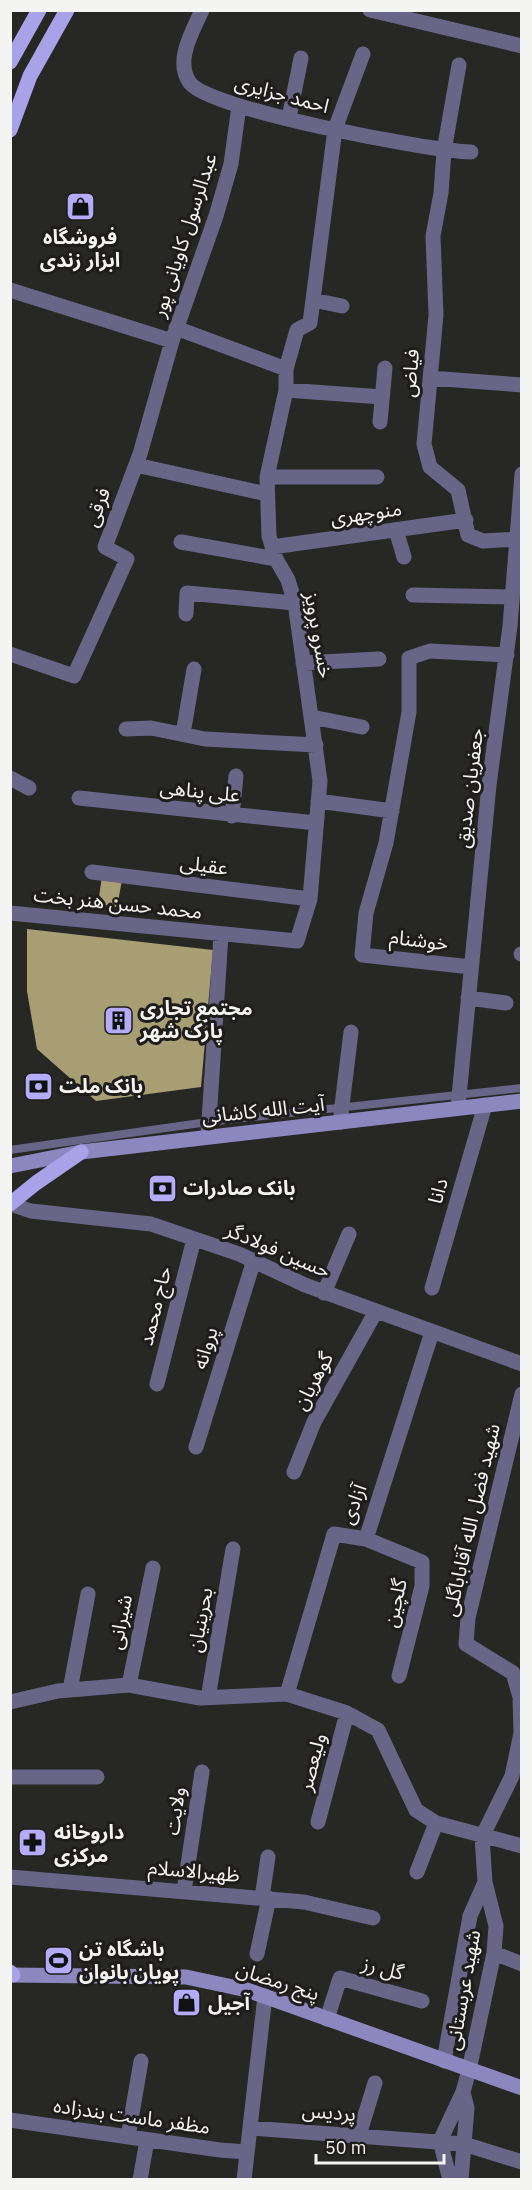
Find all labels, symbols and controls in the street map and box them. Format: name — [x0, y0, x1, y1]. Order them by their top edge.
street label: احمد جزایری — [232, 68, 332, 119]
street label: عبدالرسول کاویانی پور — [144, 149, 223, 321]
shop icon: فروشگاه ابزار زندی — [64, 190, 96, 222]
place label: فروشگاه ابزار زندی — [40, 223, 120, 273]
street label: فیاض — [394, 348, 425, 398]
street label: فرقی — [77, 483, 116, 530]
street label: منوچهری — [328, 494, 403, 531]
street label: خسرو پرویز — [298, 589, 340, 680]
street label: جعفریان صدیق — [448, 727, 489, 849]
street label: علی پناهی — [159, 773, 241, 808]
street label: عقیلی — [179, 848, 230, 881]
street label: محمد حسن هنر بخت — [32, 880, 204, 925]
street label: خوشنام — [388, 922, 450, 958]
place label: مجتمع تجاری پارک شهر — [139, 994, 253, 1045]
building icon: مجتمع تجاری پارک شهر — [103, 1004, 135, 1036]
bank icon: بانک ملت — [22, 1070, 54, 1102]
place label: بانک ملت — [59, 1072, 143, 1099]
street label: آیت الله کاشانی — [200, 1090, 327, 1129]
bank icon: بانک صادرات — [146, 1172, 178, 1204]
place label: بانک صادرات — [183, 1174, 296, 1201]
street label: دانا — [421, 1175, 454, 1207]
street label: حسین فولادگر — [221, 1215, 335, 1284]
street label: حاج محمد — [132, 1264, 179, 1349]
street label: پروانه — [185, 1323, 224, 1372]
street label: گوهریان — [286, 1346, 339, 1414]
street label: شهید فضل الله آقاباباگلی — [435, 1421, 506, 1619]
street label: آزادی — [333, 1479, 373, 1528]
street label: گلچین — [376, 1575, 413, 1630]
street label: بحرینیان — [181, 1585, 218, 1654]
street label: شیرانی — [101, 1592, 138, 1652]
street label: ولیعصر — [291, 1730, 332, 1795]
street label: ولایت — [158, 1785, 191, 1837]
place label: داروخانه مرکزی — [54, 1818, 124, 1868]
pharmacy icon: داروخانه مرکزی — [17, 1827, 49, 1859]
street label: ظهیرالاسلام — [147, 1853, 241, 1890]
street label: شهید عربستانی — [439, 1928, 486, 2052]
place label: باشگاه تن پویان بانوان — [79, 1935, 180, 1986]
sports icon: باشگاه تن پویان بانوان — [42, 1945, 74, 1977]
street label: گل رز — [358, 1949, 408, 1986]
street label: پنج رمضان — [232, 1954, 323, 2009]
shop icon: آجیل — [171, 1987, 203, 2019]
place label: آجیل — [208, 1989, 251, 2016]
street label: مظفر ماست بندزاده — [52, 2091, 212, 2140]
street label: پردیس — [301, 2096, 357, 2127]
scale bar — [316, 2127, 444, 2165]
text: 50 m — [325, 2136, 367, 2159]

